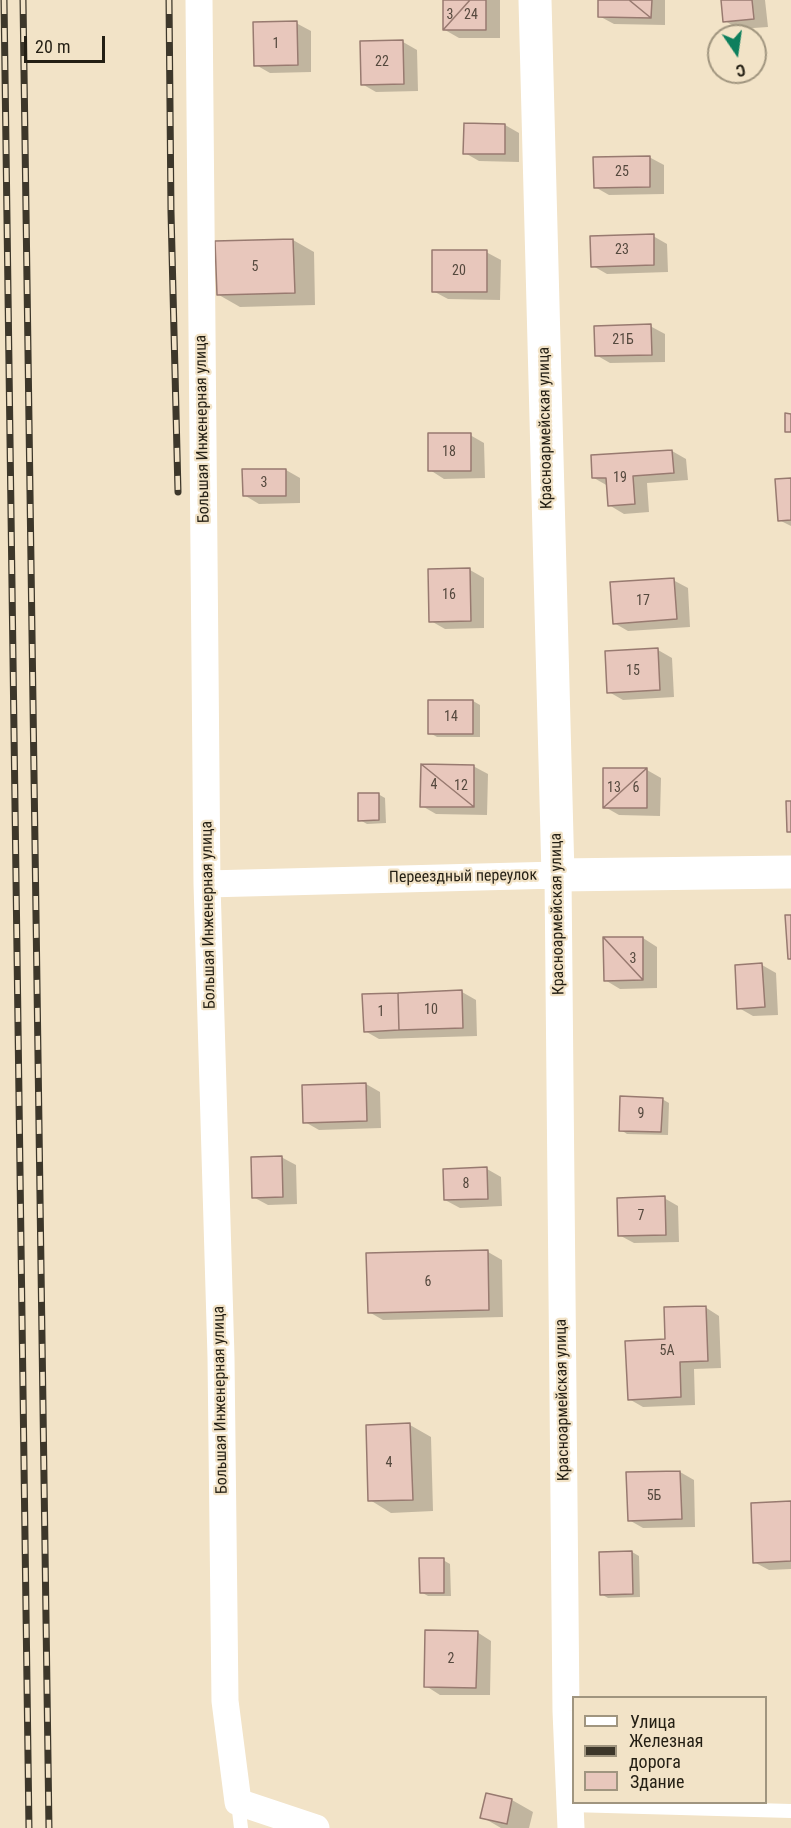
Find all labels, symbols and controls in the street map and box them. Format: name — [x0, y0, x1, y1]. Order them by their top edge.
house number: 3 — [447, 7, 453, 23]
house number: 24 — [464, 7, 478, 23]
scale bar — [27, 24, 108, 62]
north arrow — [707, 24, 767, 84]
text: 20 m — [35, 36, 70, 57]
house number: 1 — [273, 36, 279, 52]
house number: 22 — [375, 54, 389, 70]
text: С — [734, 60, 747, 80]
house number: 25 — [615, 164, 629, 180]
house number: 23 — [615, 242, 629, 258]
house number: 5 — [252, 259, 258, 275]
house number: 20 — [452, 263, 466, 279]
house number: 21Б — [612, 332, 634, 348]
street label: Большая Инженерная улица — [192, 335, 214, 523]
street label: Красноармейская улица — [535, 347, 557, 509]
house number: 18 — [442, 444, 456, 460]
house number: 19 — [613, 470, 627, 486]
house number: 3 — [261, 475, 267, 491]
house number: 16 — [442, 587, 456, 603]
house number: 17 — [636, 593, 650, 609]
house number: 15 — [626, 663, 640, 679]
house number: 14 — [444, 709, 458, 725]
house number: 4 — [431, 777, 437, 793]
house number: 12 — [454, 778, 468, 794]
house number: 13 — [607, 780, 621, 796]
house number: 6 — [633, 780, 639, 796]
street label: Большая Инженерная улица — [198, 821, 220, 1009]
street label: Красноармейская улица — [547, 833, 569, 995]
street label: Переездный переулок — [389, 866, 537, 888]
house number: 3 — [630, 951, 636, 967]
house number: 10 — [424, 1002, 438, 1018]
house number: 1 — [378, 1004, 384, 1020]
house number: 9 — [638, 1106, 644, 1122]
house number: 8 — [463, 1176, 469, 1192]
house number: 7 — [638, 1208, 644, 1224]
house number: 6 — [425, 1274, 431, 1290]
street label: Большая Инженерная улица — [210, 1306, 232, 1494]
street label: Красноармейская улица — [552, 1319, 574, 1481]
house number: 5А — [660, 1343, 674, 1359]
house number: 4 — [386, 1455, 392, 1471]
house number: 5Б — [647, 1488, 661, 1504]
house number: 2 — [448, 1651, 454, 1667]
legend — [572, 1696, 767, 1804]
text: Улица — [630, 1711, 676, 1732]
text: Железная дорога — [629, 1730, 704, 1772]
text: Здание — [630, 1771, 684, 1792]

